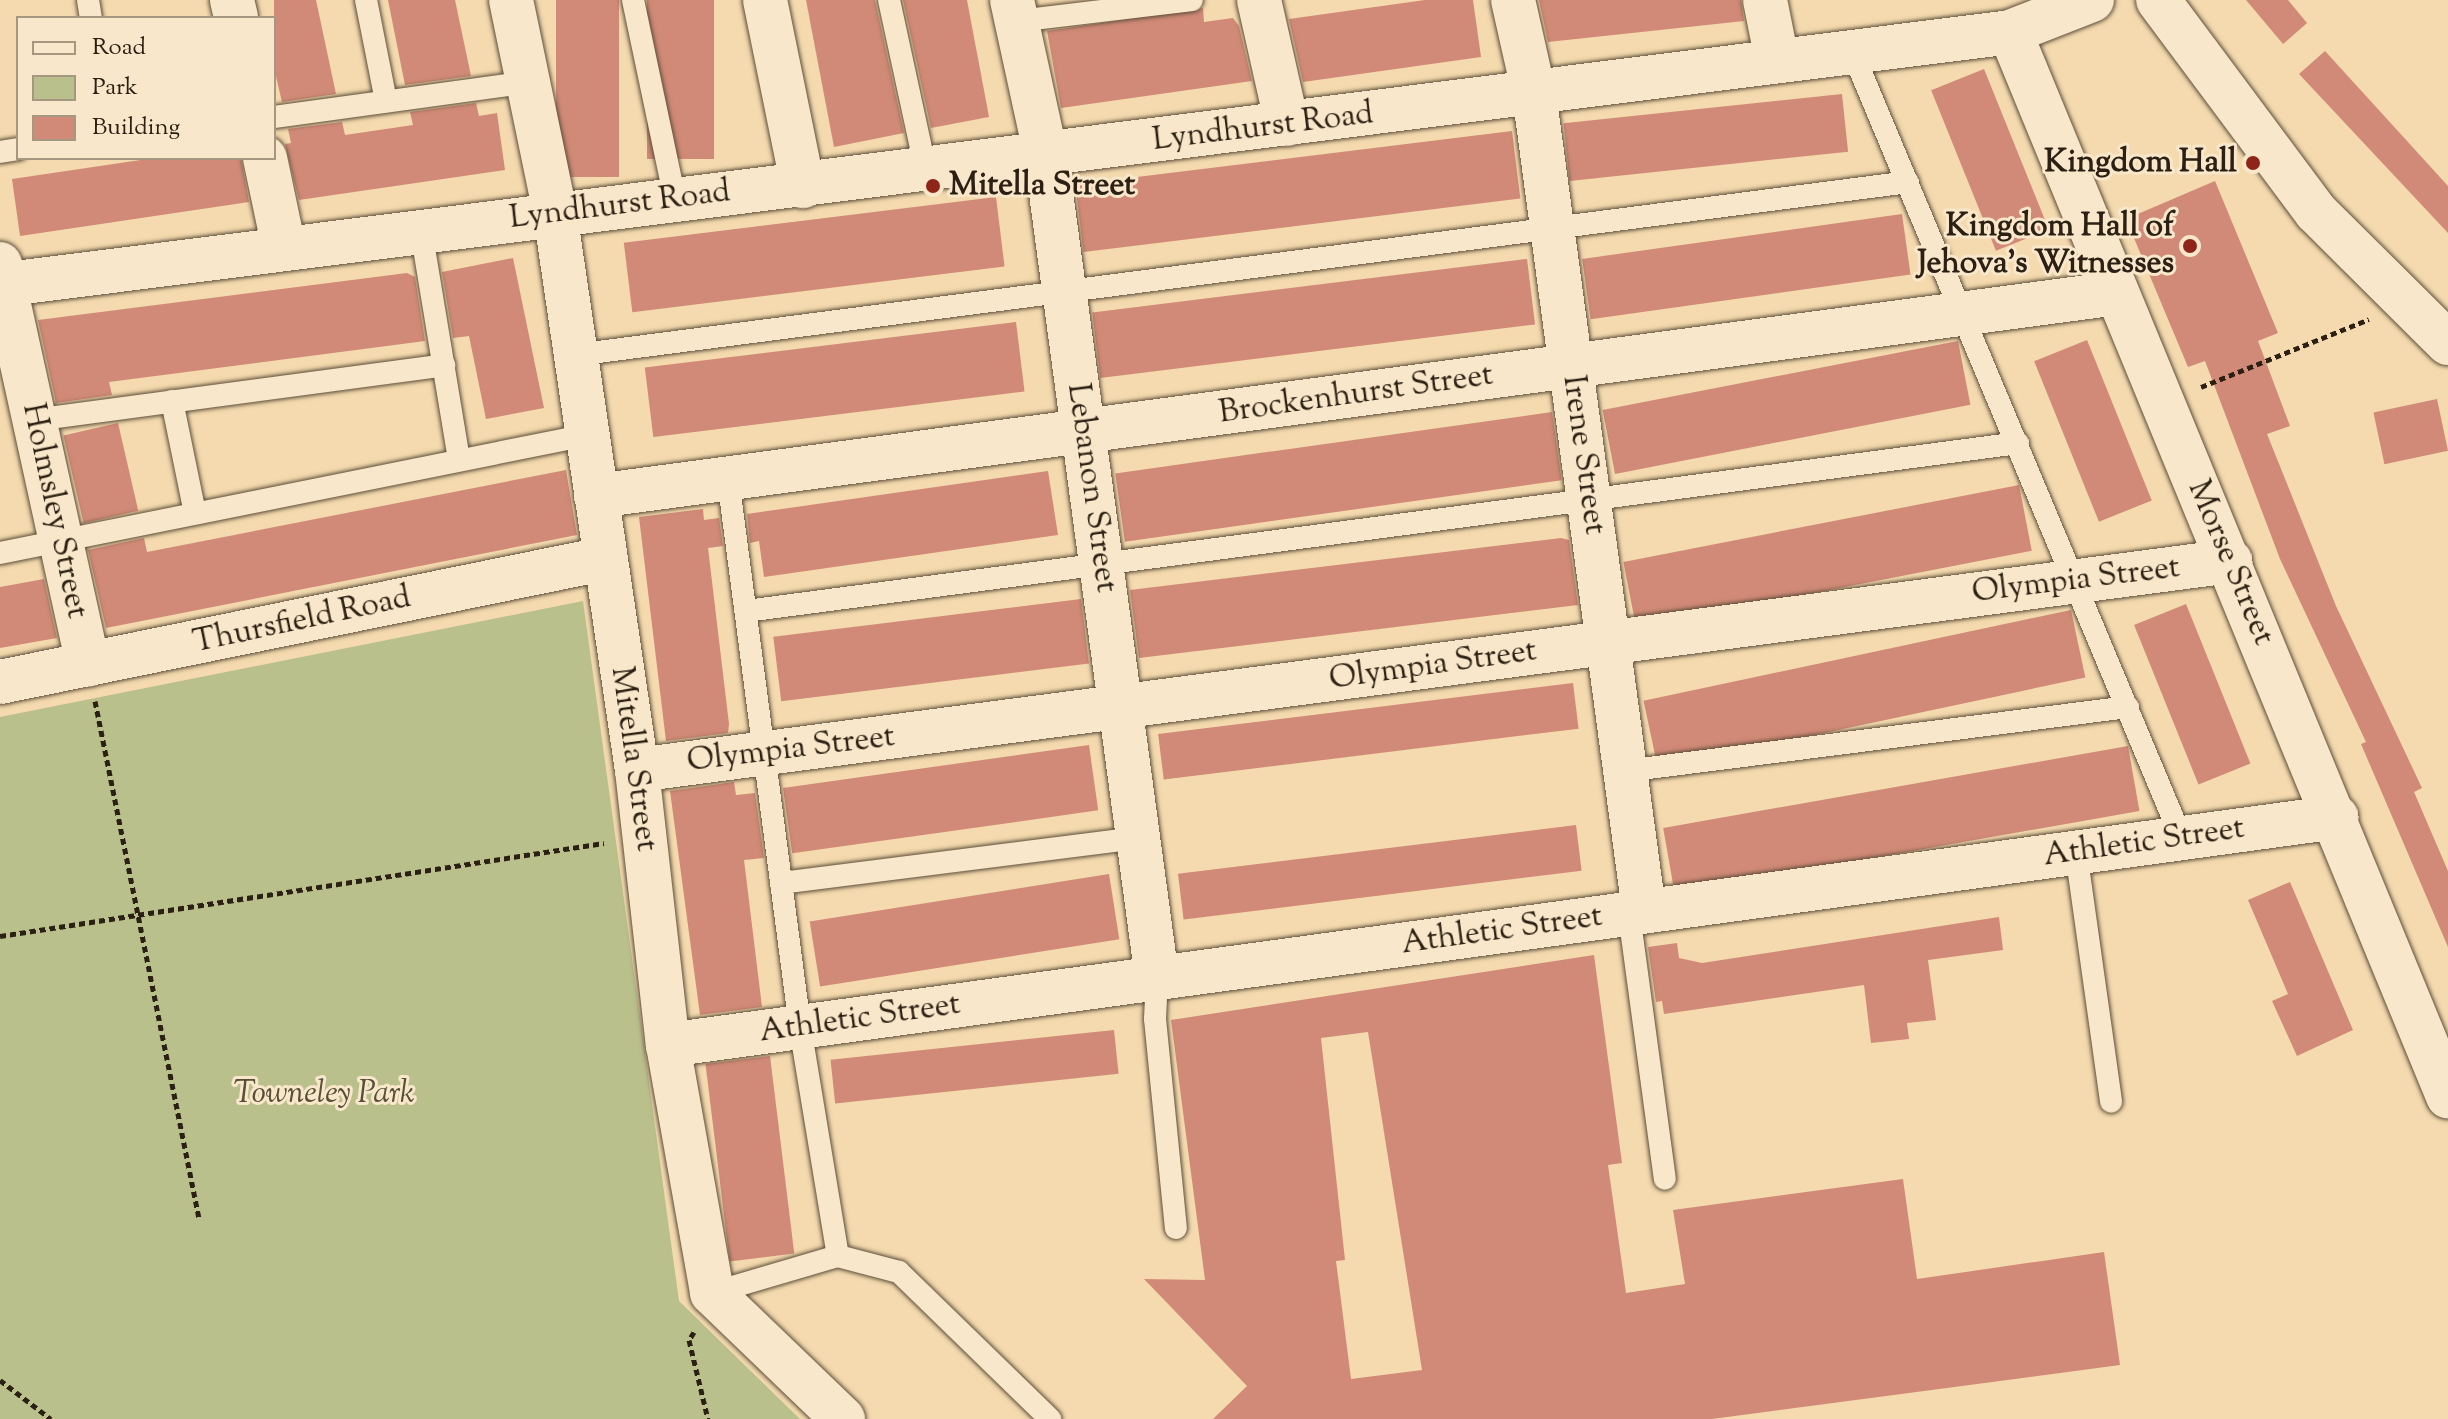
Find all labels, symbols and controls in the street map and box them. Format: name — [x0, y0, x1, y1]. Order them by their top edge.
legend — [16, 16, 276, 160]
text: Road — [92, 31, 146, 65]
text: Park — [92, 71, 138, 105]
street label: Lyndhurst Road — [1150, 95, 1376, 161]
text: Building — [92, 111, 180, 145]
place label: Kingdom Hall — [2044, 144, 2237, 182]
marker: Kingdom Hall — [2244, 154, 2262, 172]
place label: Mitella Street — [949, 167, 1135, 205]
street label: Lyndhurst Road — [507, 173, 733, 239]
marker: Mitella Street — [924, 177, 942, 195]
place label: Kingdom Hall of Jehova's Witnesses — [1917, 209, 2174, 284]
marker: Kingdom Hall of Jehova's Witnesses — [2181, 237, 2199, 255]
street label: Brockenhurst Street — [1216, 357, 1496, 433]
street label: Irene Street — [1553, 373, 1613, 537]
street label: Lebanon Street — [1057, 381, 1125, 595]
street label: Holmsley Street — [12, 400, 96, 622]
street label: Morse Street — [2178, 475, 2282, 651]
street label: Olympia Street — [1970, 549, 2182, 613]
street label: Thursfield Road — [190, 579, 414, 663]
street label: Olympia Street — [1327, 632, 1539, 700]
street label: Mitella Street — [601, 664, 665, 854]
street label: Olympia Street — [685, 718, 897, 782]
street label: Athletic Street — [2041, 810, 2247, 876]
street label: Athletic Street — [1399, 898, 1605, 964]
street label: Athletic Street — [757, 986, 963, 1052]
park label: Towneley Park — [234, 1075, 414, 1113]

